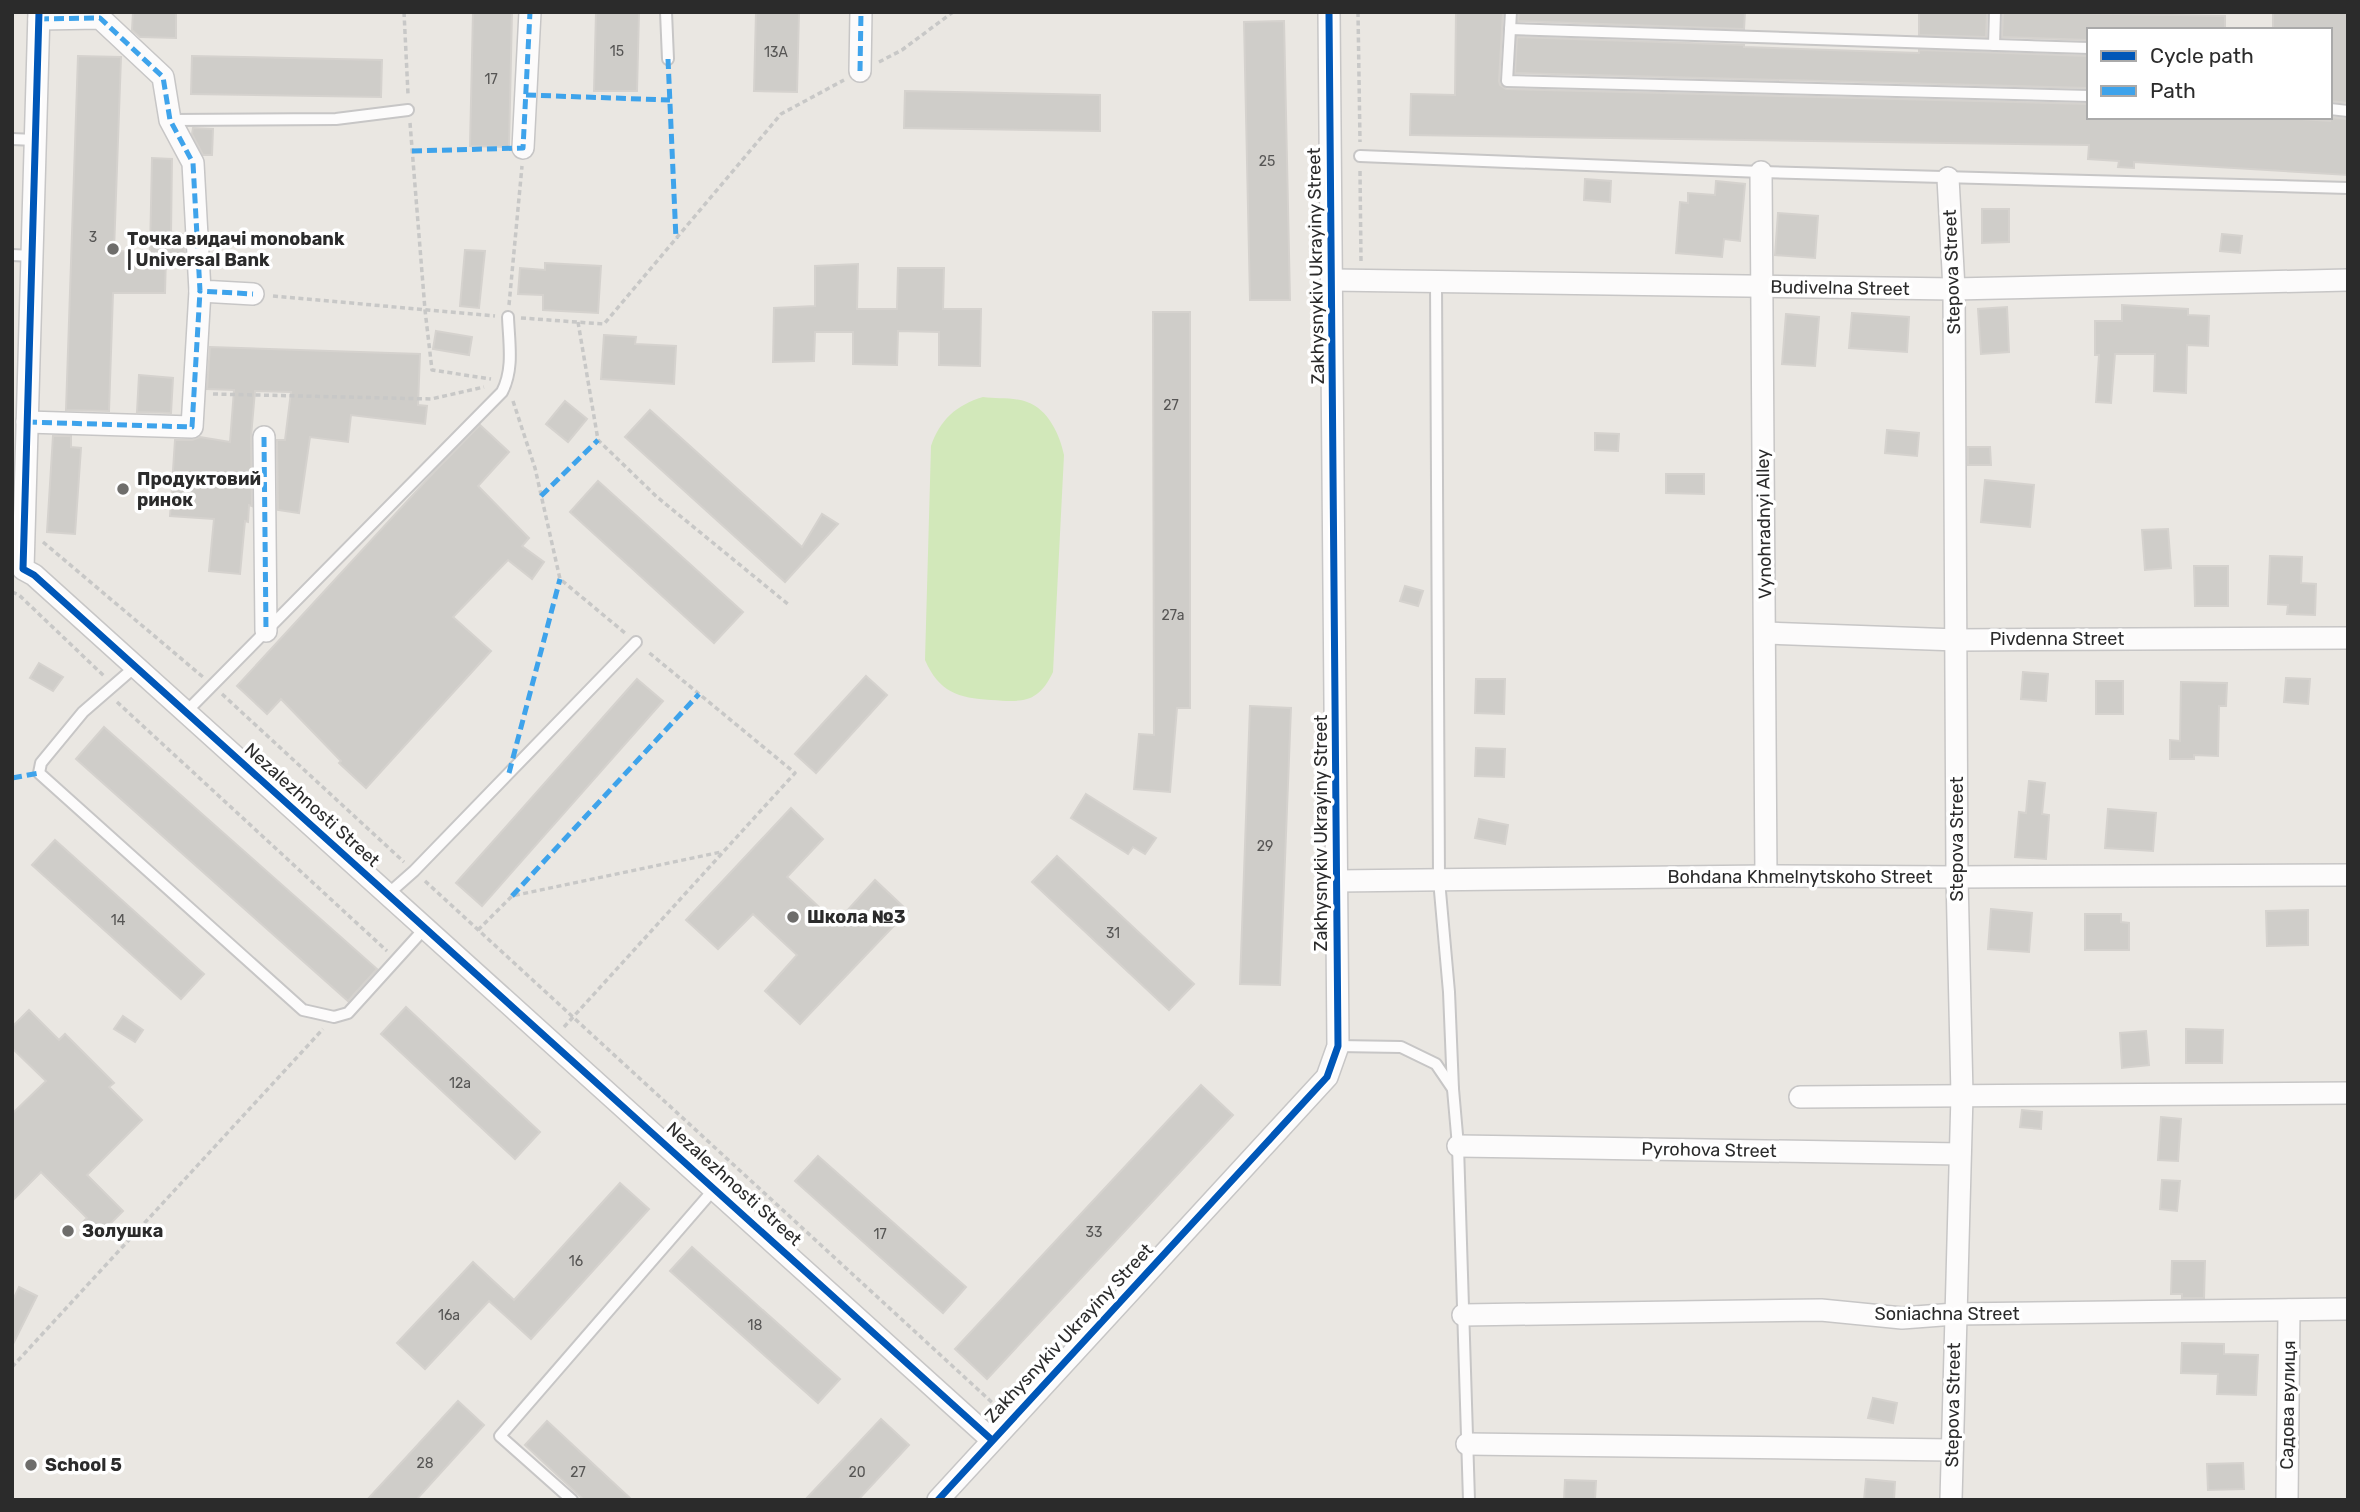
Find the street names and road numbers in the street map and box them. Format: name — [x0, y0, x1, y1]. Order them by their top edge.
street label: Zakhysnykiv Ukrayiny Street — [1303, 147, 1329, 385]
street label: Stepova Street — [1939, 209, 1965, 335]
street label: Budivelna Street — [1770, 276, 1910, 300]
street label: Vynohradnyi Alley — [1752, 449, 1776, 599]
street label: Pivdenna Street — [1990, 628, 2124, 650]
street label: Zakhysnykiv Ukrayiny Street — [1310, 715, 1332, 951]
street label: Nezalezhnosti Street — [240, 738, 384, 872]
street label: Stepova Street — [1946, 776, 1968, 902]
street label: Bohdana Khmelnytskoho Street — [1667, 866, 1933, 888]
street label: Nezalezhnosti Street — [662, 1117, 806, 1251]
street label: Pyrohova Street — [1641, 1138, 1777, 1162]
street label: Zakhysnykiv Ukrayiny Street — [980, 1239, 1158, 1427]
street label: Soniachna Street — [1875, 1303, 2019, 1325]
street label: Садова вулиця — [2276, 1340, 2300, 1470]
street label: Stepova Street — [1941, 1342, 1965, 1468]

